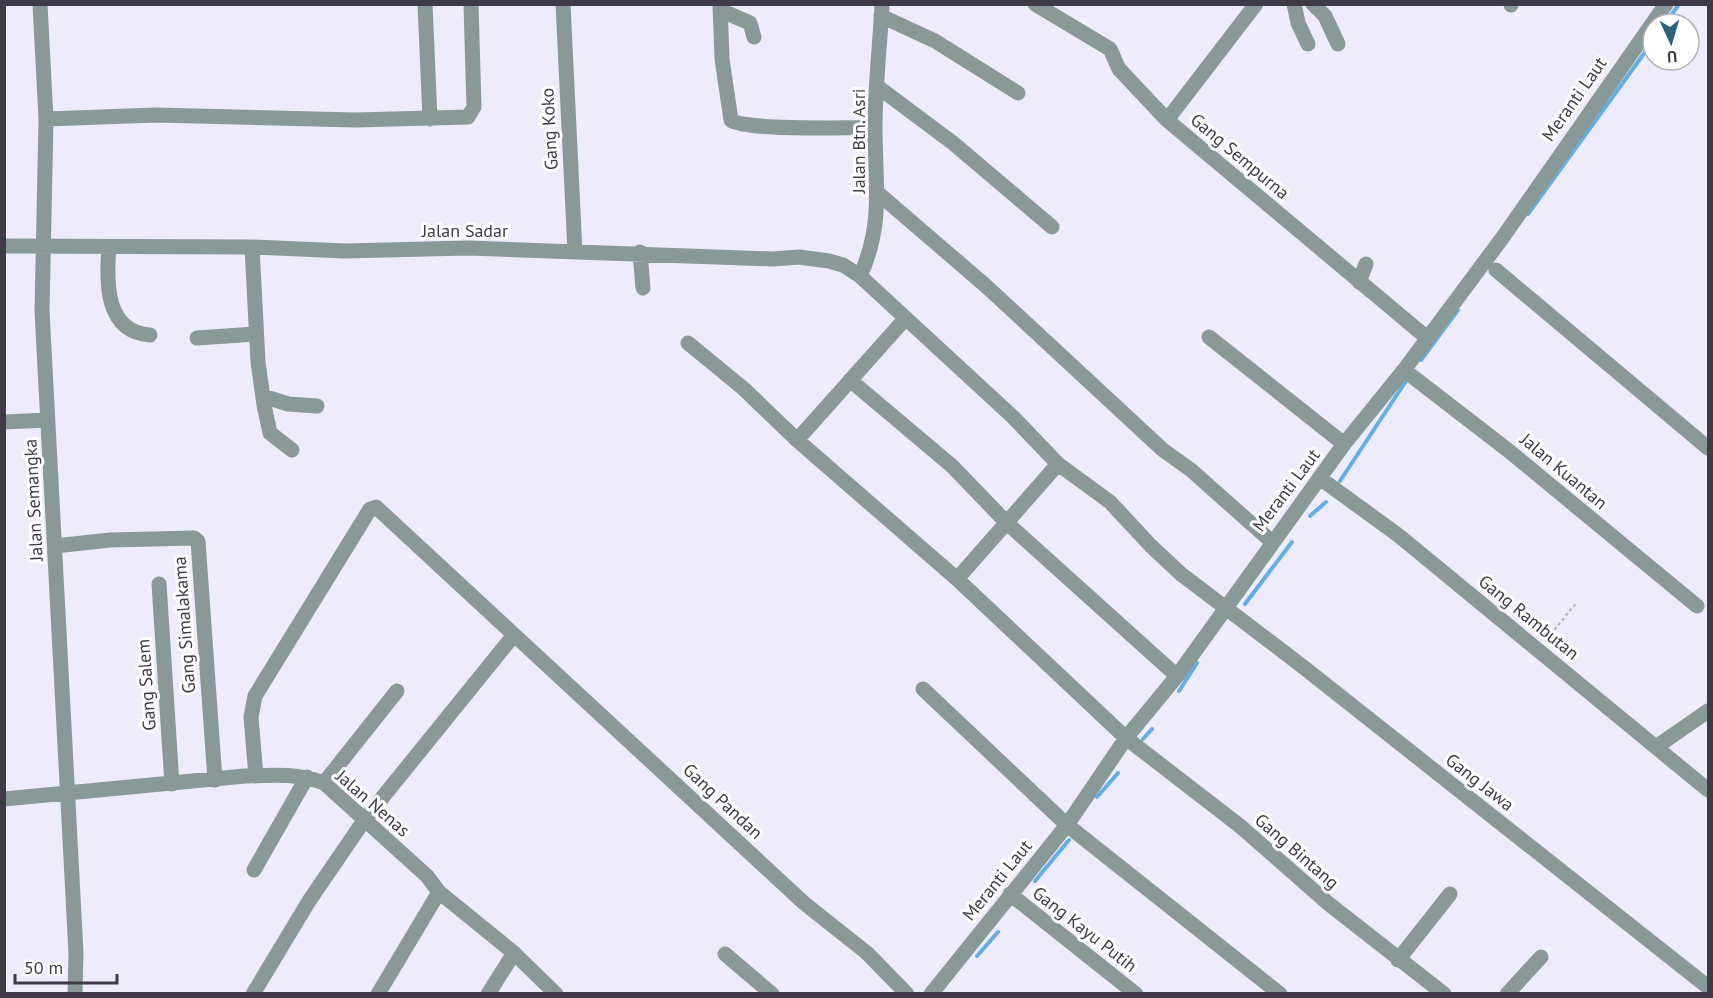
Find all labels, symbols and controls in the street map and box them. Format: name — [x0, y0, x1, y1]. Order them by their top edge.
north arrow — [1641, 12, 1701, 72]
text: U — [1666, 47, 1678, 67]
street label: Meranti Laut — [1537, 52, 1611, 146]
street label: Gang Koko — [535, 87, 563, 171]
street label: Jalan Btn. Asri — [847, 88, 870, 195]
street label: Gang Sempurna — [1186, 108, 1294, 204]
street label: Jalan Sadar — [421, 219, 508, 242]
street label: Jalan Kuantan — [1515, 427, 1612, 514]
street label: Jalan Semangka — [18, 438, 48, 563]
street label: Meranti Laut — [1247, 444, 1325, 536]
street label: Gang Simalakama — [168, 556, 200, 694]
street label: Gang Rambutan — [1474, 569, 1584, 665]
street label: Gang Salem — [131, 638, 161, 732]
street label: Gang Jawa — [1441, 748, 1519, 816]
street label: Gang Pandan — [678, 758, 768, 844]
street label: Jalan Nenas — [331, 764, 415, 841]
street label: Gang Bintang — [1250, 808, 1344, 894]
street label: Meranti Laut — [957, 835, 1037, 925]
street label: Gang Kayu Putih — [1028, 881, 1142, 977]
scale bar — [15, 947, 117, 985]
text: 50 m — [24, 956, 63, 979]

